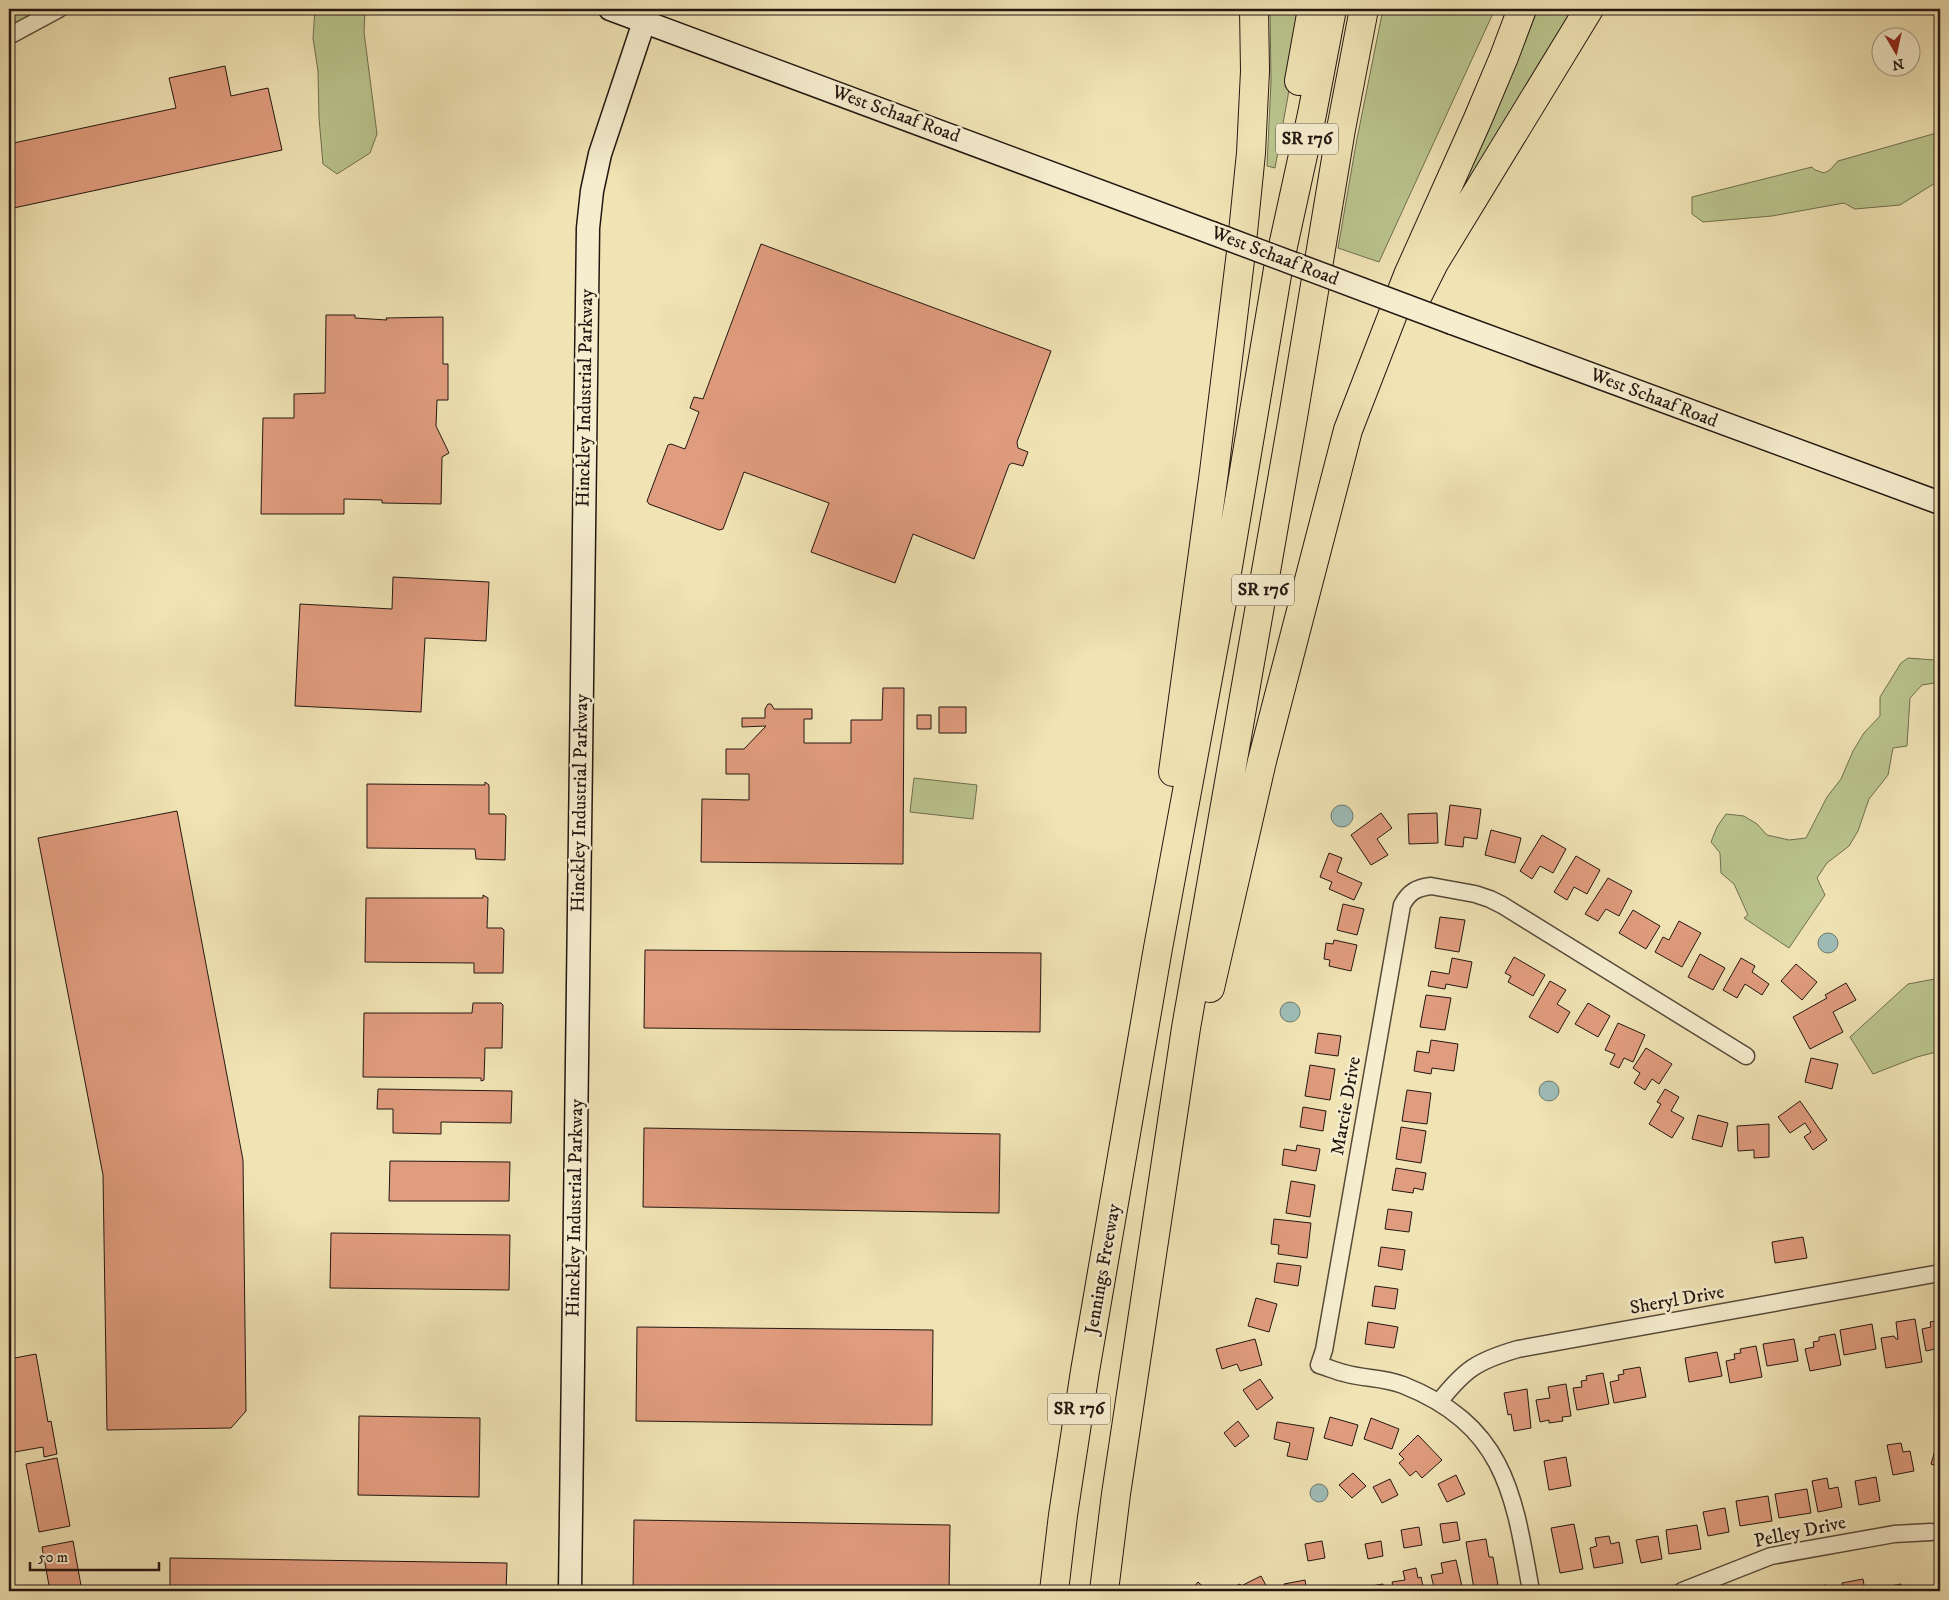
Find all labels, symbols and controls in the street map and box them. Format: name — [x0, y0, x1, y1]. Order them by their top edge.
north arrow — [1872, 28, 1922, 78]
text: N — [1890, 54, 1905, 74]
street label: West Schaaf Road — [828, 80, 964, 148]
road number: SR 176 — [1276, 124, 1338, 154]
street label: West Schaaf Road — [1207, 221, 1342, 291]
street label: Hinckley Industrial Parkway — [572, 288, 598, 507]
street label: West Schaaf Road — [1586, 363, 1721, 433]
road number: SR 176 — [1232, 574, 1294, 606]
street label: Hinckley Industrial Parkway — [567, 693, 593, 912]
street label: Marcie Drive — [1326, 1055, 1366, 1157]
street label: Hinckley Industrial Parkway — [562, 1098, 588, 1317]
street label: Jennings Freeway — [1080, 1201, 1126, 1338]
street label: Sheryl Drive — [1628, 1280, 1726, 1320]
road number: SR 176 — [1048, 1394, 1110, 1425]
street label: Pelley Drive — [1752, 1511, 1848, 1553]
scale bar — [30, 1540, 159, 1572]
text: 50 m — [38, 1548, 68, 1567]

